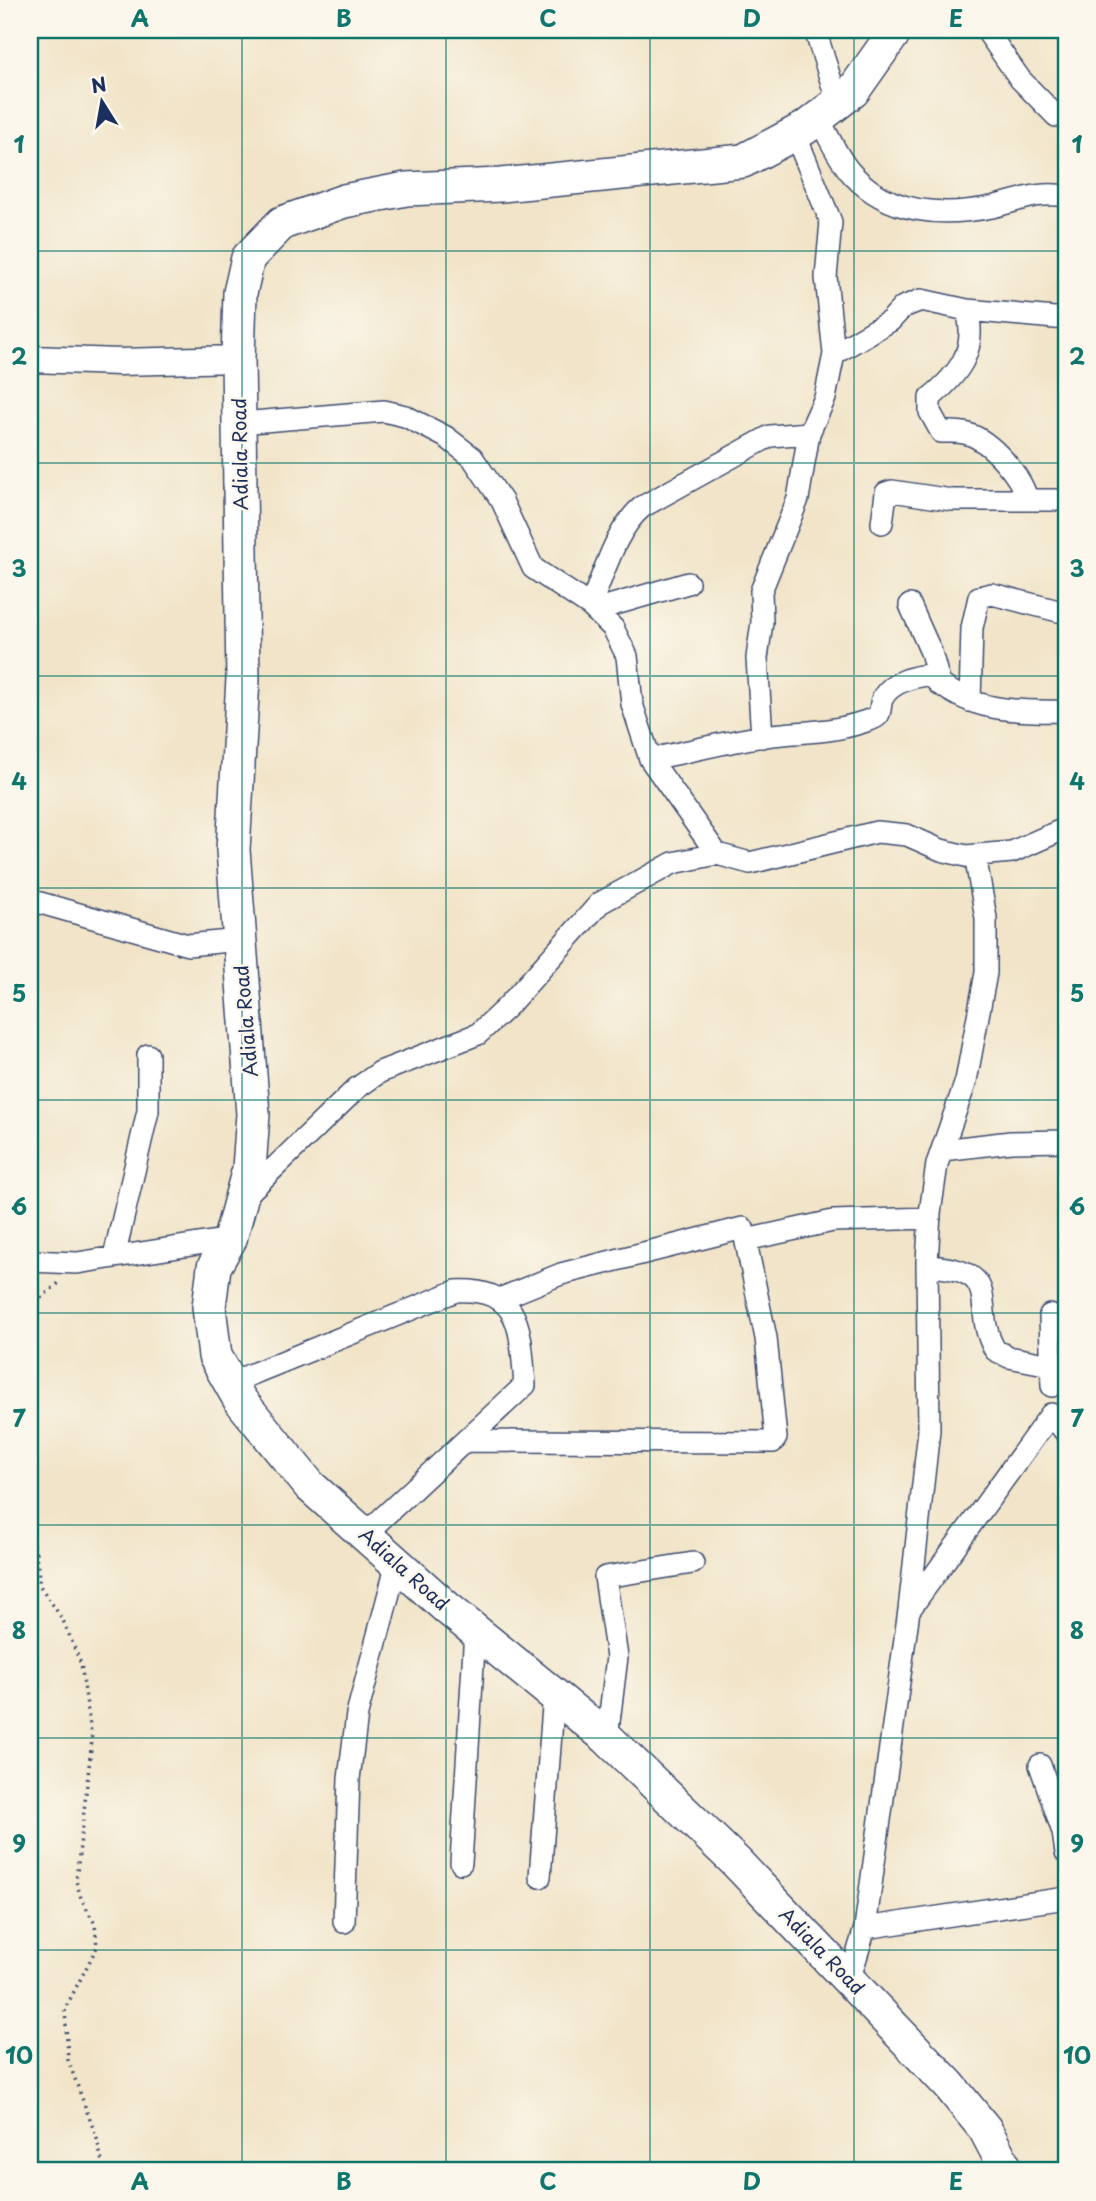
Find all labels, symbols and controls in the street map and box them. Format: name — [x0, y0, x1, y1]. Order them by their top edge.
text: A — [131, 0, 149, 35]
text: B — [336, 0, 352, 35]
text: C — [539, 0, 557, 35]
text: D — [743, 0, 761, 35]
text: E — [949, 0, 963, 35]
north arrow — [66, 66, 136, 136]
text: N — [89, 69, 109, 100]
text: 1 — [14, 126, 25, 161]
text: 1 — [1072, 126, 1083, 161]
text: 2 — [11, 338, 27, 373]
text: 2 — [1069, 338, 1085, 373]
street label: Adiala Road — [224, 398, 254, 511]
text: 3 — [11, 550, 27, 585]
text: 3 — [1069, 550, 1085, 585]
text: 4 — [11, 763, 27, 798]
text: 4 — [1069, 763, 1085, 798]
street label: Adiala Road — [226, 964, 264, 1078]
text: 5 — [12, 975, 26, 1010]
text: 5 — [1070, 975, 1084, 1010]
text: 6 — [11, 1188, 27, 1223]
text: 6 — [1069, 1188, 1085, 1223]
text: 7 — [12, 1400, 26, 1435]
text: 7 — [1070, 1400, 1084, 1435]
street label: Adiala Road — [353, 1520, 456, 1616]
text: 8 — [12, 1612, 26, 1647]
text: 8 — [1070, 1612, 1084, 1647]
text: 9 — [12, 1825, 26, 1860]
text: 9 — [1070, 1825, 1084, 1860]
street label: Adiala Road — [774, 1900, 872, 2001]
text: 10 — [5, 2037, 33, 2072]
text: 10 — [1063, 2037, 1091, 2072]
text: A — [131, 2163, 149, 2198]
text: B — [336, 2163, 352, 2198]
text: C — [539, 2163, 557, 2198]
text: D — [743, 2163, 761, 2198]
text: E — [949, 2163, 963, 2198]

